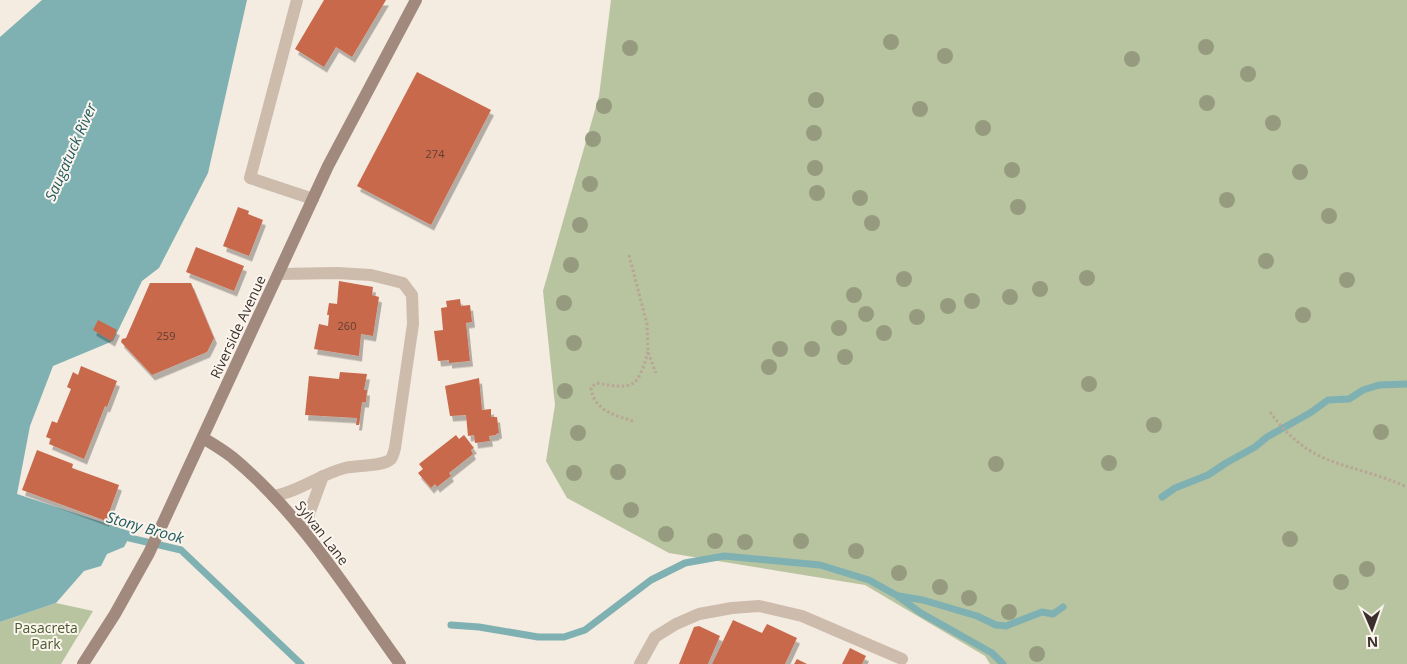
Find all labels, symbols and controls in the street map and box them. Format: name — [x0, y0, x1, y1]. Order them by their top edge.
water label: Saugatuck River — [40, 98, 101, 204]
house number: 274 — [426, 146, 445, 161]
street label: Riverside Avenue — [205, 272, 270, 381]
house number: 260 — [338, 318, 356, 333]
house number: 259 — [157, 328, 175, 343]
street label: Sylvan Lane — [291, 497, 354, 569]
water label: Stony Brook — [104, 506, 187, 548]
north arrow — [1347, 604, 1397, 654]
park label: Pasacreta Park — [14, 618, 78, 653]
text: N — [1366, 633, 1378, 652]

